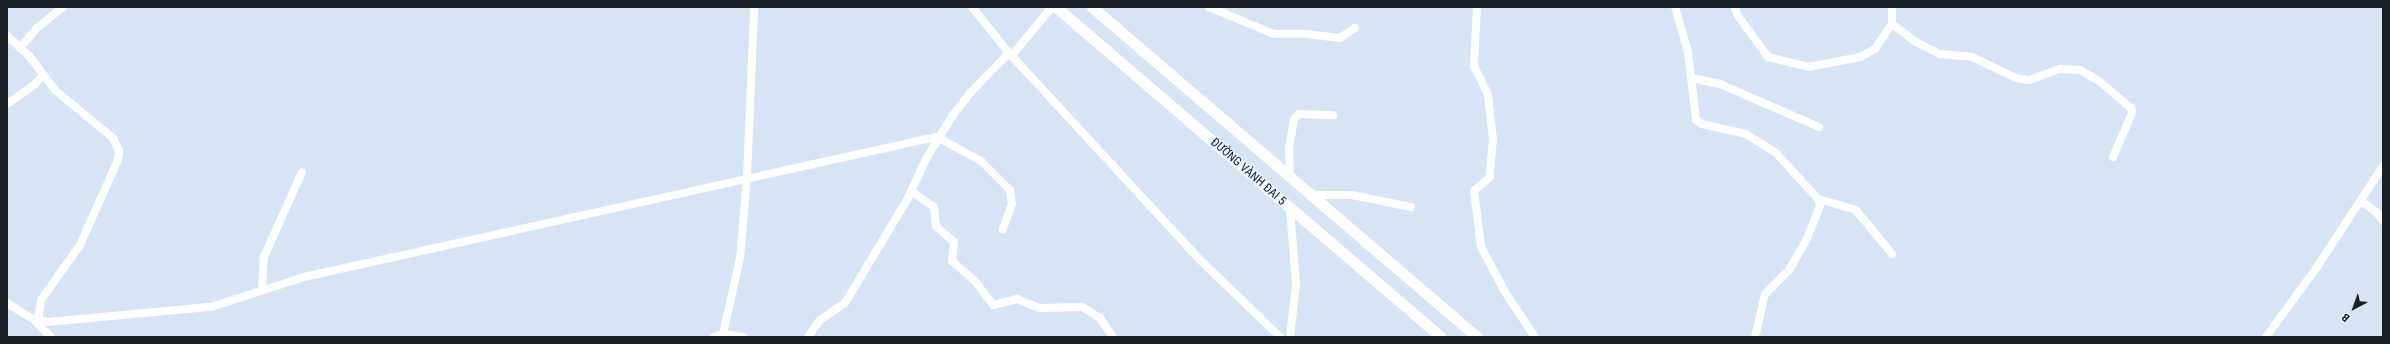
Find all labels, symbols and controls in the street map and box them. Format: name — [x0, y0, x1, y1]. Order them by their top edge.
street label: ĐƯỜNG VÀNH ĐAI 5 — [1207, 135, 1289, 209]
north arrow — [2334, 288, 2374, 328]
text: B — [2339, 311, 2352, 324]

